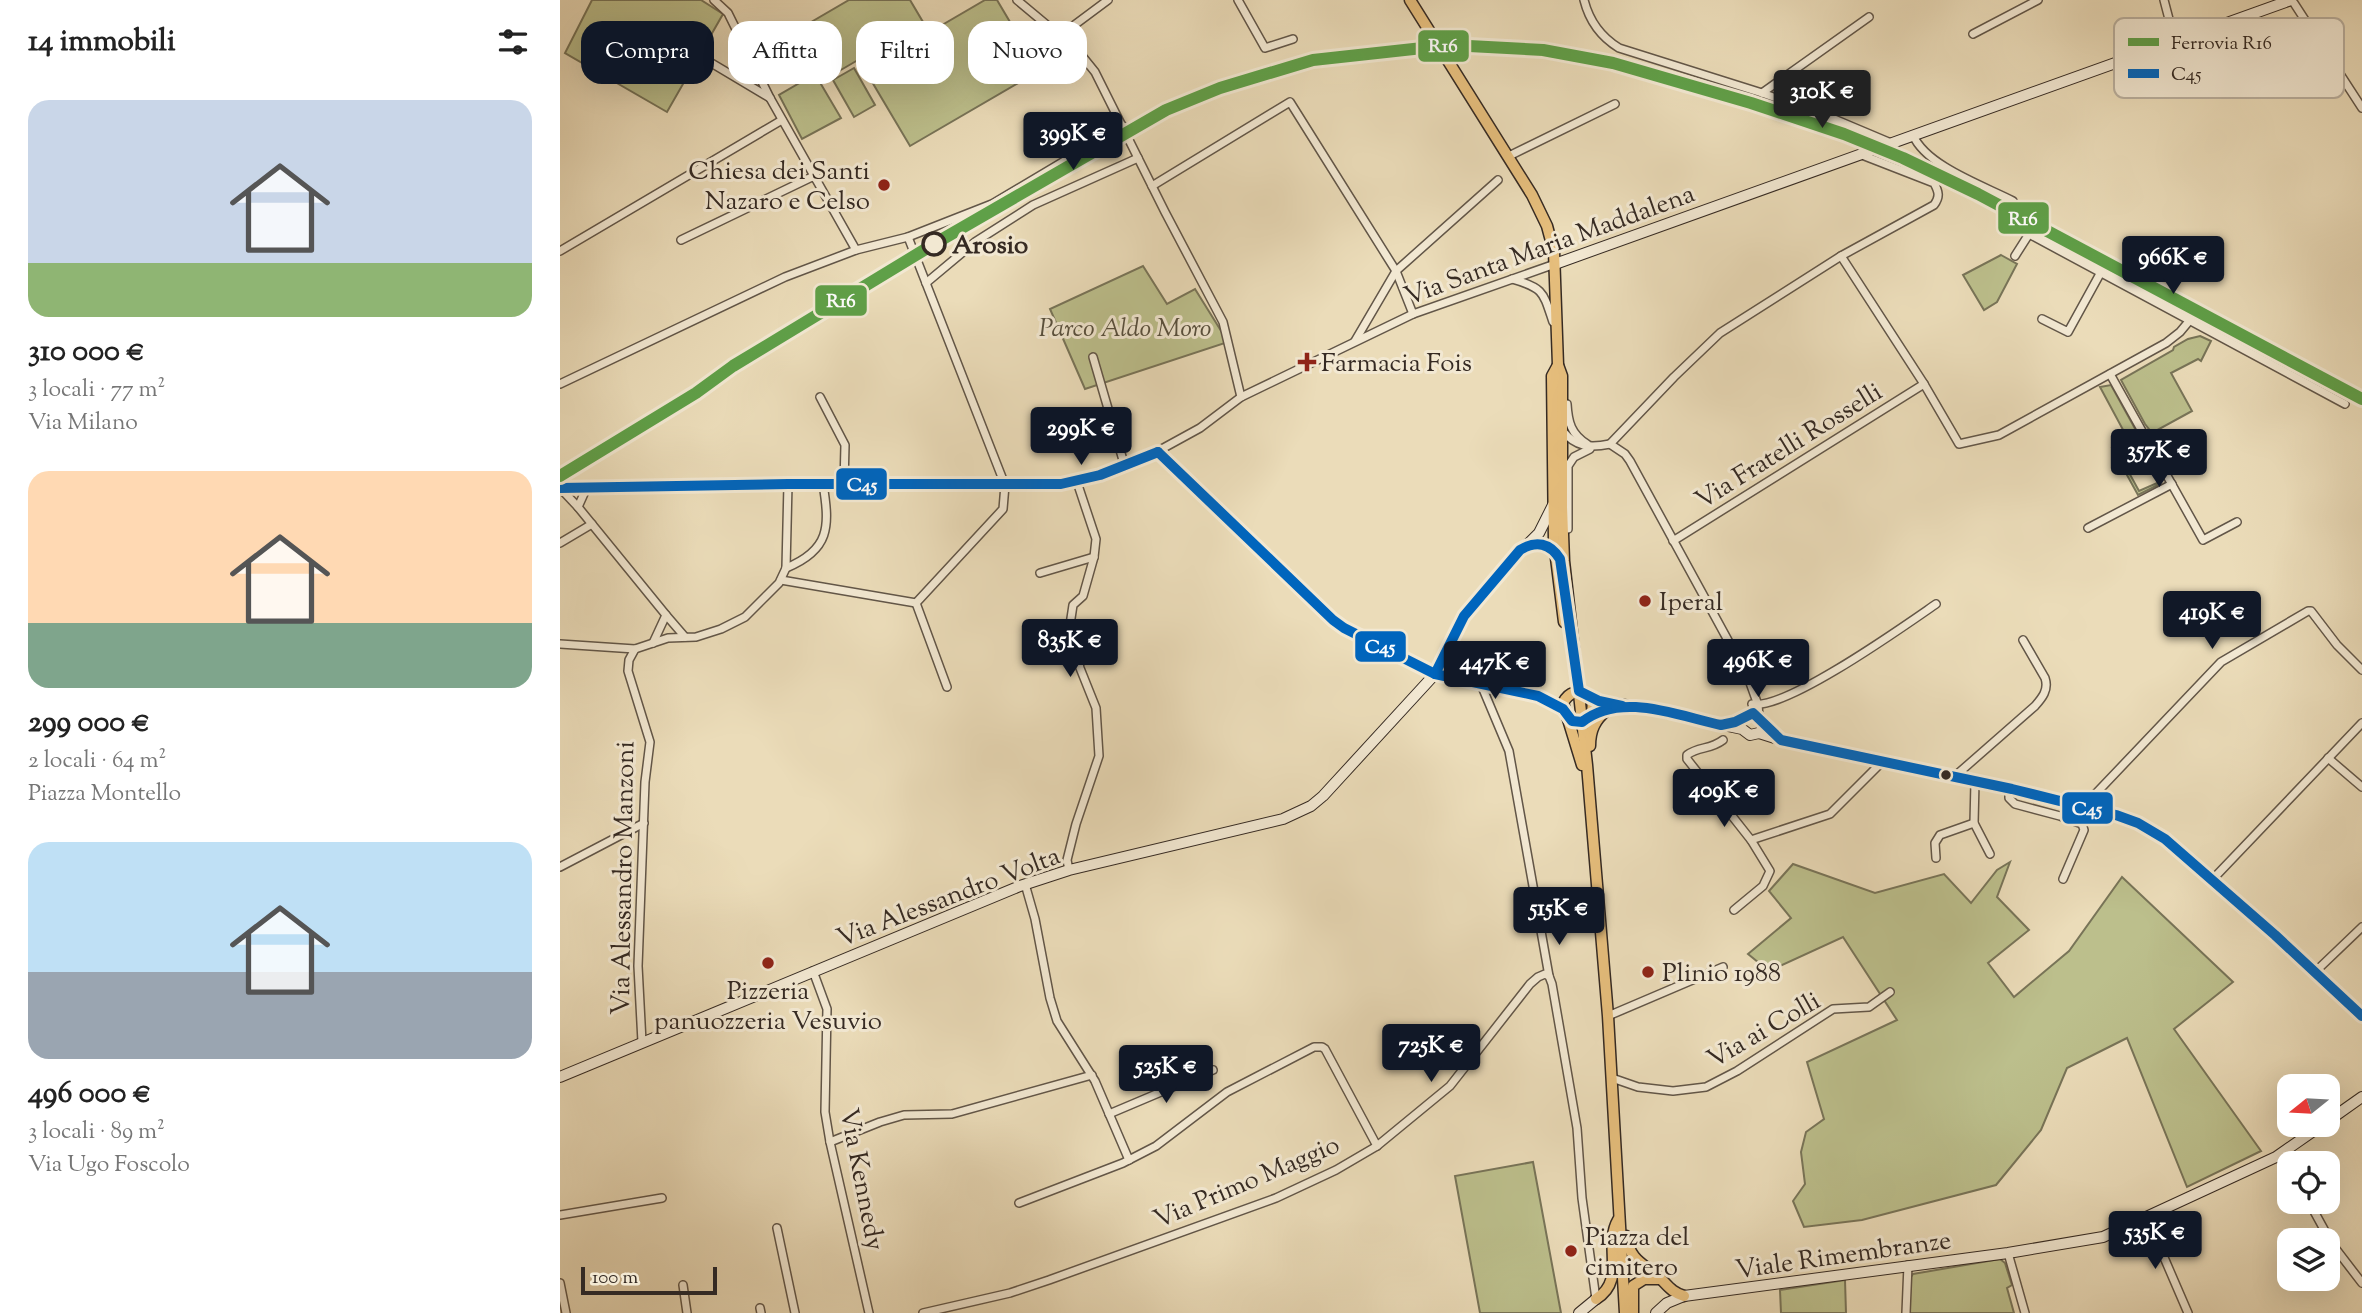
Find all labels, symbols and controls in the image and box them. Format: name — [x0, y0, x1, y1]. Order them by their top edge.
legend — [2114, 18, 2344, 98]
text: 14 immobili — [28, 21, 175, 64]
chip: Compra — [581, 21, 714, 84]
chip: Affitta — [728, 21, 842, 84]
chip: Filtri — [856, 21, 954, 84]
chip: Nuovo — [968, 21, 1087, 84]
icon: filters — [494, 23, 532, 61]
line badge: R16 — [1417, 29, 1470, 63]
text: Ferrovia R16 — [2171, 31, 2272, 58]
text: R16 — [1428, 34, 1458, 61]
text: C45 — [2171, 62, 2202, 89]
pin: 310K € — [1765, 71, 1879, 130]
text: 310K € — [1790, 76, 1854, 109]
pin: 399K € — [1016, 113, 1130, 172]
text: 399K € — [1039, 118, 1107, 151]
icon: home — [217, 145, 343, 271]
place label: Chiesa dei Santi Nazaro e Celso — [688, 154, 870, 221]
marker: Chiesa dei Santi Nazaro e Celso — [876, 177, 892, 193]
street label: Via Santa Maria Maddalena — [1399, 177, 1700, 316]
line badge: R16 — [1997, 201, 2050, 235]
text: R16 — [2008, 207, 2038, 234]
place label: Arosio — [952, 228, 1028, 265]
marker: Arosio — [922, 232, 946, 256]
pin: 966K € — [2116, 236, 2230, 296]
text: 966K € — [2138, 242, 2208, 275]
line badge: R16 — [814, 284, 868, 317]
text: R16 — [826, 289, 856, 316]
park label: Parco Aldo Moro — [1039, 311, 1211, 348]
text: 310 000 € — [28, 331, 145, 374]
place label: Farmacia Fois — [1321, 346, 1472, 383]
marker: Farmacia Fois — [1299, 354, 1315, 370]
text: 3 locali · 77 m² — [28, 374, 165, 407]
street label: Via Fratelli Rosselli — [1689, 375, 1890, 520]
text: Via Milano — [28, 407, 138, 440]
pin: 299K € — [1024, 407, 1138, 467]
text: 299K € — [1047, 413, 1115, 446]
pin: 357K € — [2102, 430, 2216, 489]
text: 357K € — [2127, 435, 2191, 468]
line badge: C45 — [835, 467, 888, 501]
text: C45 — [847, 473, 878, 500]
icon: home — [217, 516, 343, 642]
place label: Iperal — [1659, 585, 1723, 622]
pin: 419K € — [2155, 592, 2269, 651]
marker: Iperal — [1637, 593, 1653, 609]
text: 419K € — [2179, 597, 2245, 630]
pin: 835K € — [1013, 620, 1127, 679]
text: 835K € — [1038, 625, 1102, 658]
line badge: C45 — [1354, 630, 1407, 663]
text: C45 — [1365, 635, 1396, 662]
pin: 496K € — [1701, 640, 1815, 699]
pin: 447K € — [1438, 642, 1552, 701]
text: 496K € — [1723, 645, 1793, 678]
text: 447K € — [1460, 647, 1530, 680]
text: 299 000 € — [28, 702, 150, 745]
street label: Via Alessandro Manzoni — [604, 741, 645, 1015]
text: 2 locali · 64 m² — [28, 745, 166, 778]
unlabelled marker — [1939, 768, 1953, 782]
pin: 409K € — [1667, 770, 1781, 829]
text: 409K € — [1689, 775, 1759, 808]
text: Piazza Montello — [28, 778, 181, 811]
line badge: C45 — [2061, 791, 2114, 825]
text: C45 — [2072, 797, 2103, 824]
street label: Via Alessandro Volta — [832, 839, 1066, 958]
icon: home — [217, 887, 343, 1013]
pin: 515K € — [1502, 888, 1616, 947]
text: 515K € — [1529, 893, 1589, 926]
marker: Pizzeria panuozzeria Vesuvio — [760, 955, 776, 971]
place label: Plinio 1988 — [1662, 956, 1781, 993]
marker: Plinio 1988 — [1640, 964, 1656, 980]
place label: Pizzeria panuozzeria Vesuvio — [654, 974, 882, 1041]
street label: Via ai Colli — [1701, 984, 1828, 1079]
pin: 725K € — [1374, 1024, 1488, 1084]
text: 725K € — [1398, 1030, 1464, 1063]
pin: 525K € — [1109, 1046, 1223, 1105]
text: 525K € — [1135, 1051, 1197, 1084]
text: 496 000 € — [28, 1073, 151, 1116]
north arrow — [2277, 1074, 2340, 1138]
map controls — [2277, 1074, 2340, 1291]
street label: Via Kennedy — [829, 1105, 892, 1254]
text: 3 locali · 89 m² — [28, 1116, 165, 1149]
street label: Via Primo Maggio — [1148, 1127, 1346, 1239]
text: Via Ugo Foscolo — [28, 1149, 190, 1182]
button: locate — [2277, 1151, 2340, 1214]
pin: 535K € — [2098, 1212, 2212, 1271]
text: 535K € — [2125, 1217, 2185, 1250]
place label: Piazza del cimitero — [1585, 1220, 1690, 1287]
street label: Viale Rimembranze — [1733, 1223, 1954, 1290]
button: layers — [2277, 1228, 2340, 1291]
marker: Piazza del cimitero — [1563, 1243, 1579, 1259]
scale bar — [581, 1264, 718, 1296]
text: 100 m — [592, 1265, 638, 1292]

